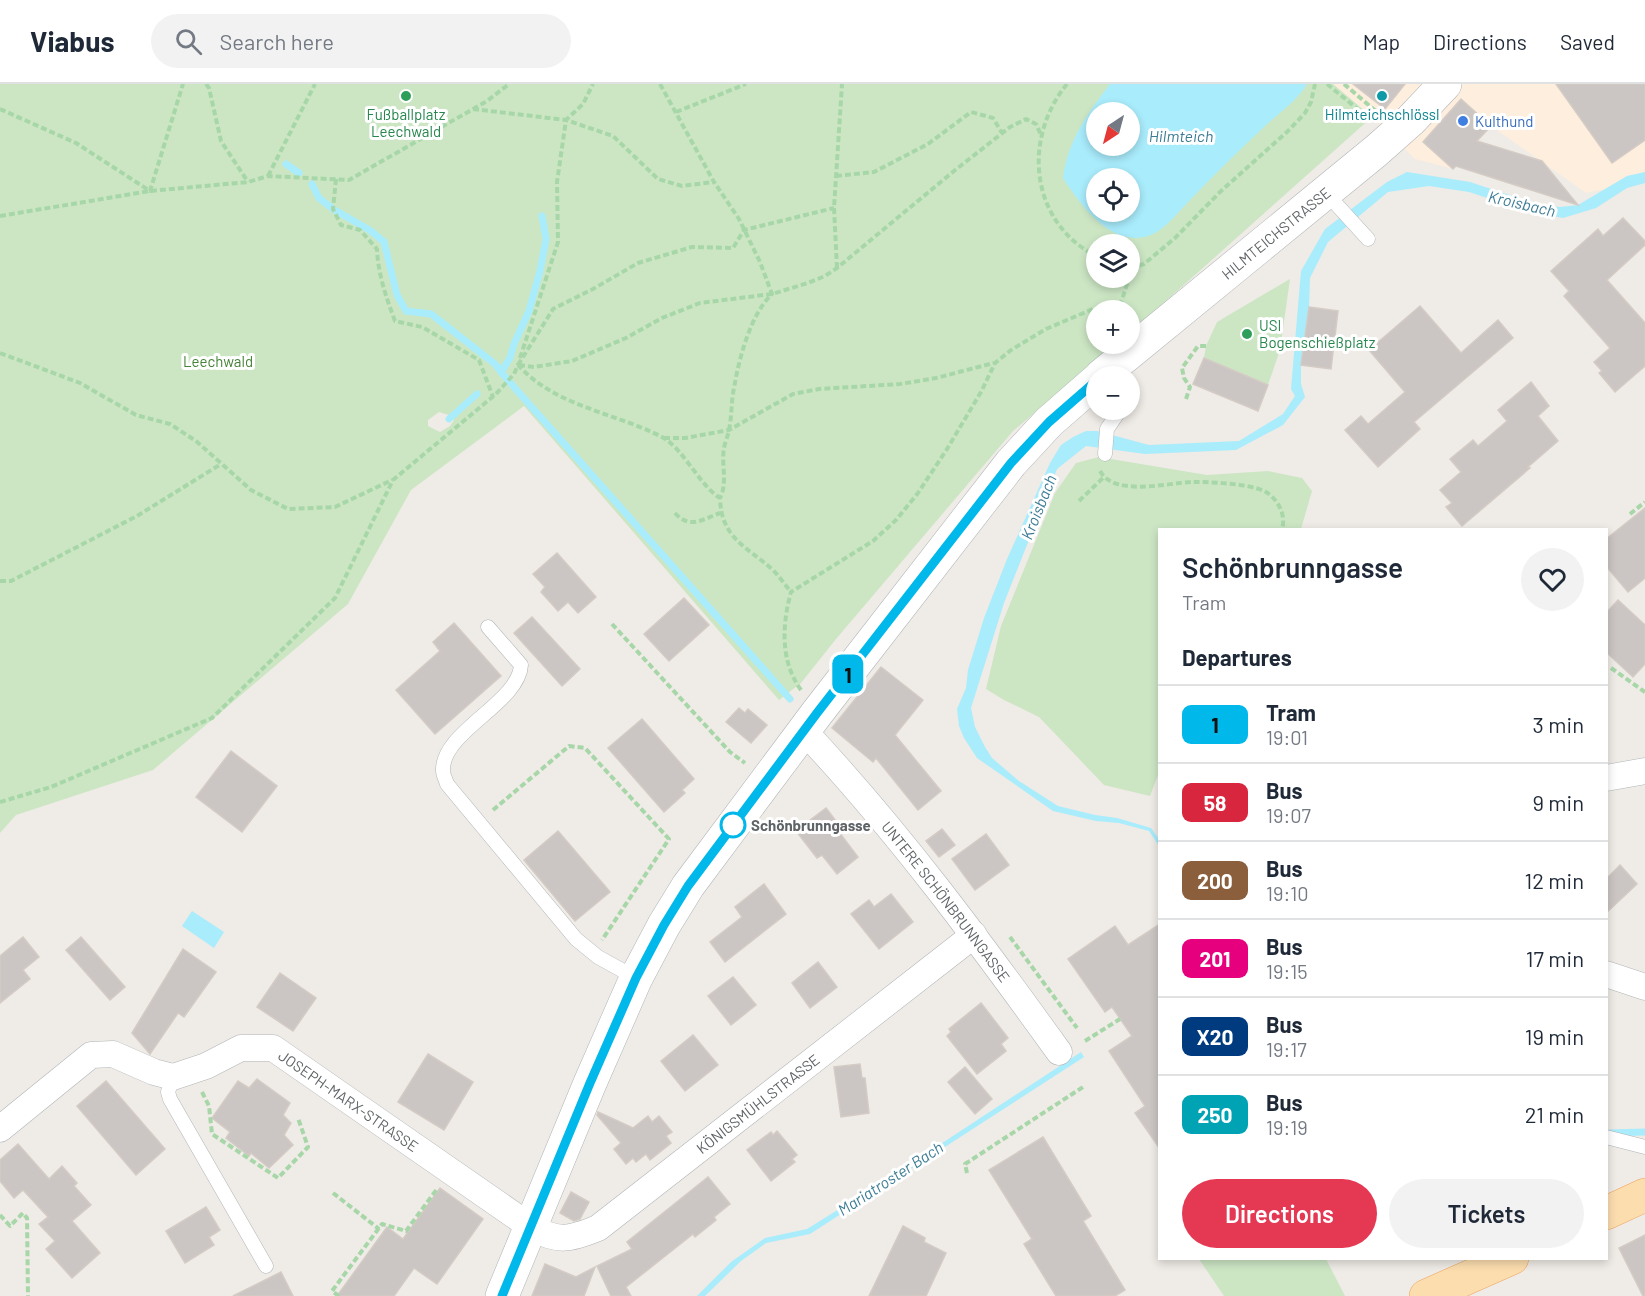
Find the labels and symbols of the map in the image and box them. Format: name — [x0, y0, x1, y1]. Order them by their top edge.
marker: Fußballplatz Leechwald — [399, 89, 413, 103]
marker: Hilmteichschlössl — [1375, 89, 1389, 103]
north arrow — [1086, 102, 1140, 156]
place label: Fußballplatz Leechwald — [367, 105, 446, 140]
place label: Hilmteichschlössl — [1325, 105, 1439, 123]
place label: Kulthund — [1475, 112, 1533, 130]
marker: Kulthund — [1456, 114, 1470, 128]
water label: Hilmteich — [1149, 126, 1213, 145]
street label: HILMTEICHSTRASSE — [1218, 183, 1334, 283]
water label: Kroisbach — [1487, 186, 1557, 220]
place label: USI Bogenschießplatz — [1259, 316, 1376, 351]
marker: USI Bogenschießplatz — [1240, 327, 1254, 341]
park label: Leechwald — [183, 352, 253, 370]
water label: Kroisbach — [1016, 472, 1060, 542]
line badge: 1 — [828, 654, 868, 694]
marker: Schönbrunngasse — [720, 812, 746, 838]
place label: Schönbrunngasse — [751, 816, 871, 834]
street label: UNTERE SCHÖNBRUNNGASSE — [878, 817, 1014, 985]
street label: JOSEPH-MARX-STRASSE — [275, 1046, 422, 1155]
street label: KÖNIGSMÜHLSTRASSE — [693, 1050, 823, 1157]
water label: Mariatroster Bach — [834, 1137, 946, 1219]

